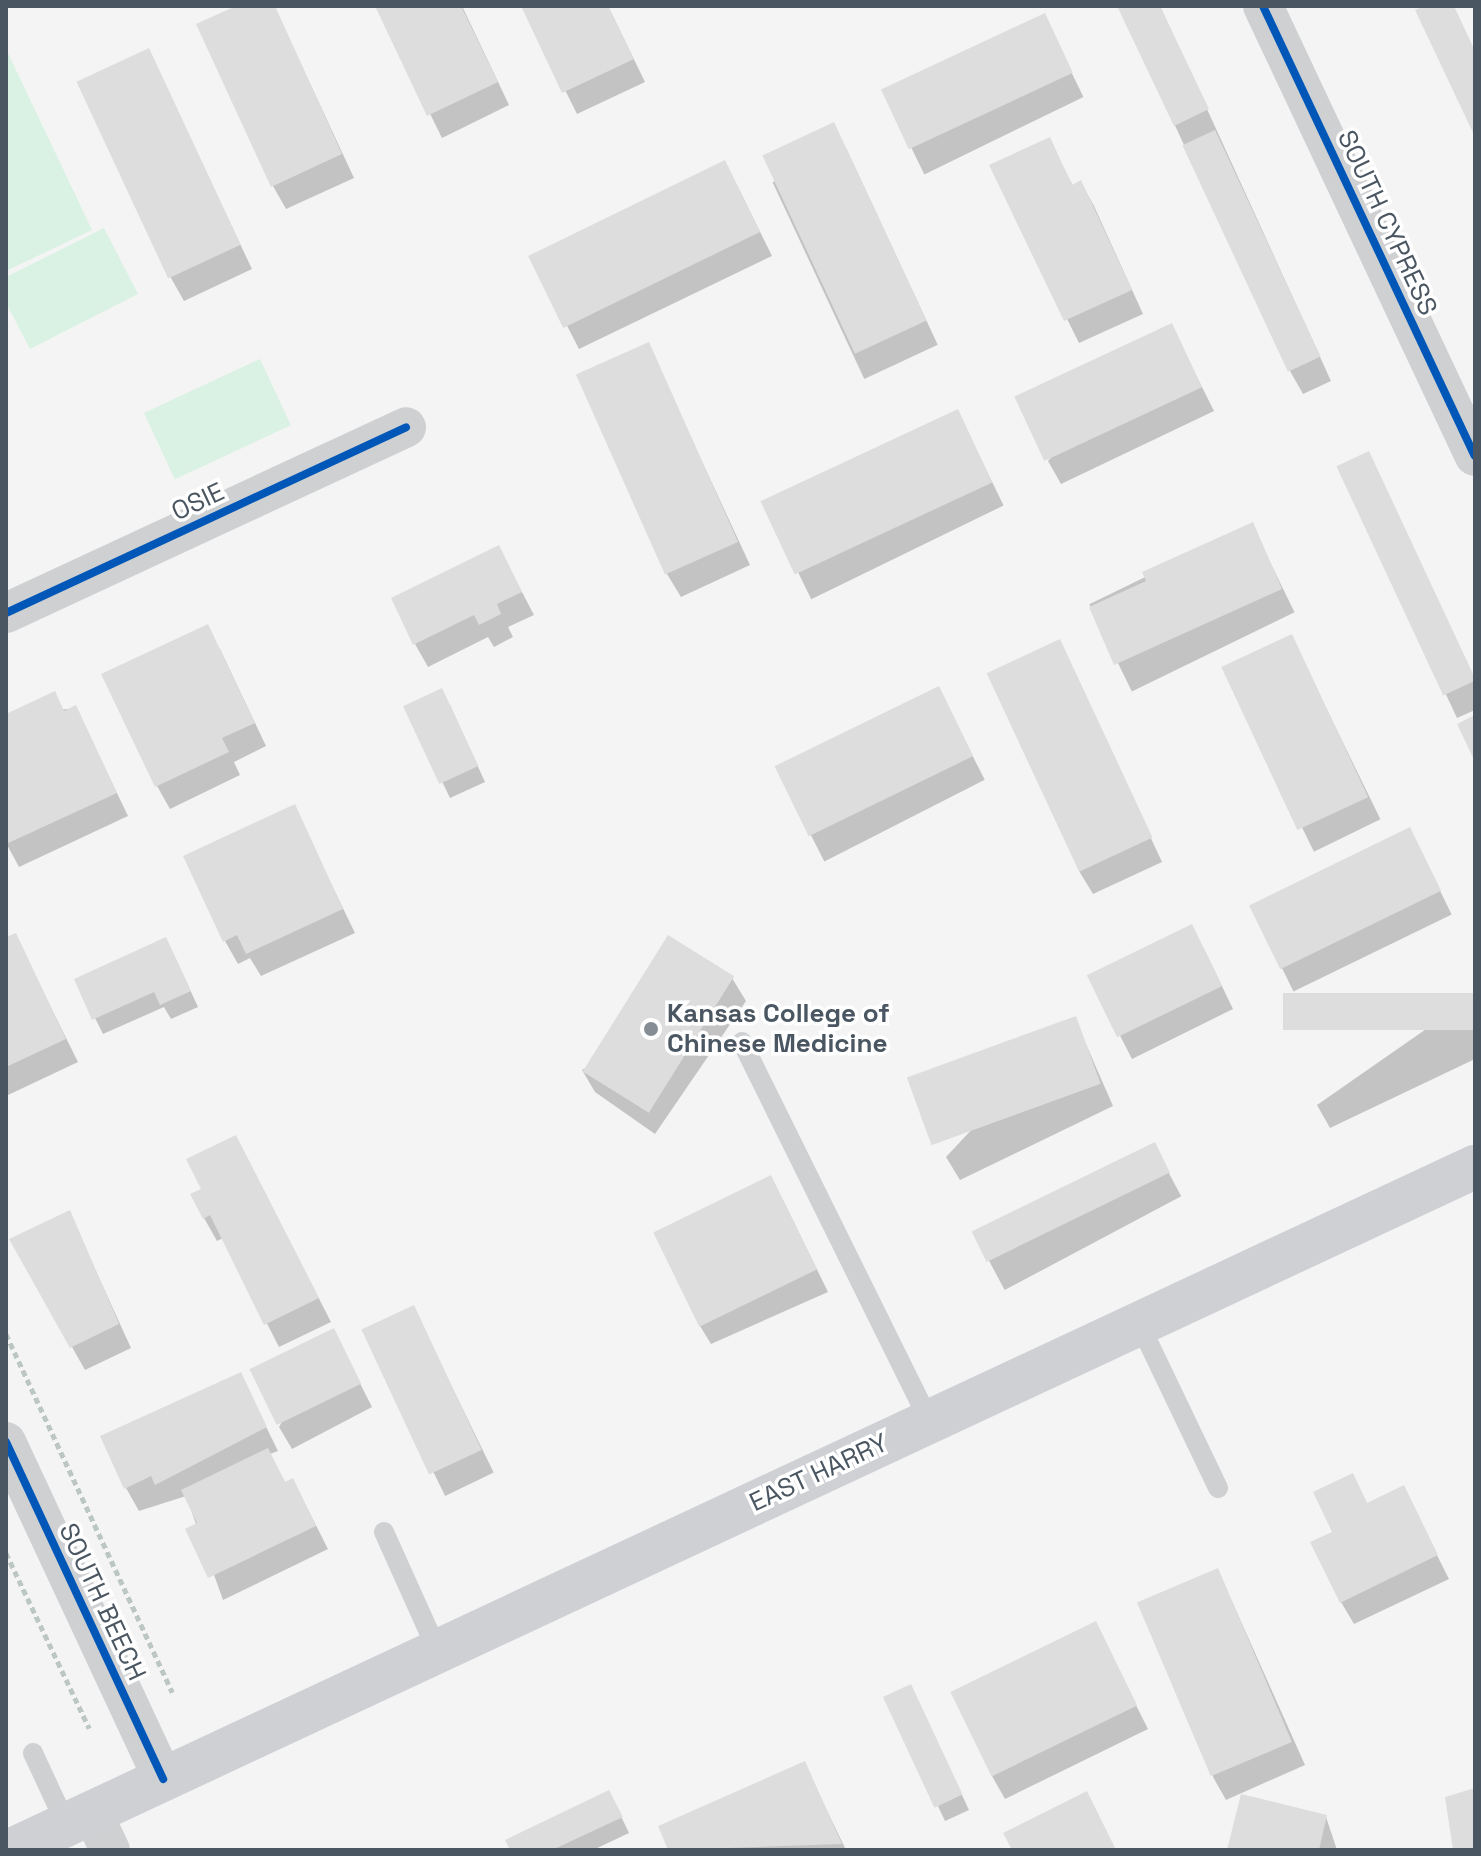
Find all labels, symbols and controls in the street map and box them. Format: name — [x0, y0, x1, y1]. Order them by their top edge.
street label: SOUTH CYPRESS — [1331, 126, 1443, 320]
street label: OSIE — [167, 476, 229, 528]
place label: Kansas College of Chinese Medicine — [667, 998, 890, 1060]
marker: Kansas College of Chinese Medicine — [642, 1020, 660, 1038]
street label: EAST HARRY — [745, 1427, 893, 1519]
street label: SOUTH BEECH — [52, 1518, 152, 1686]

